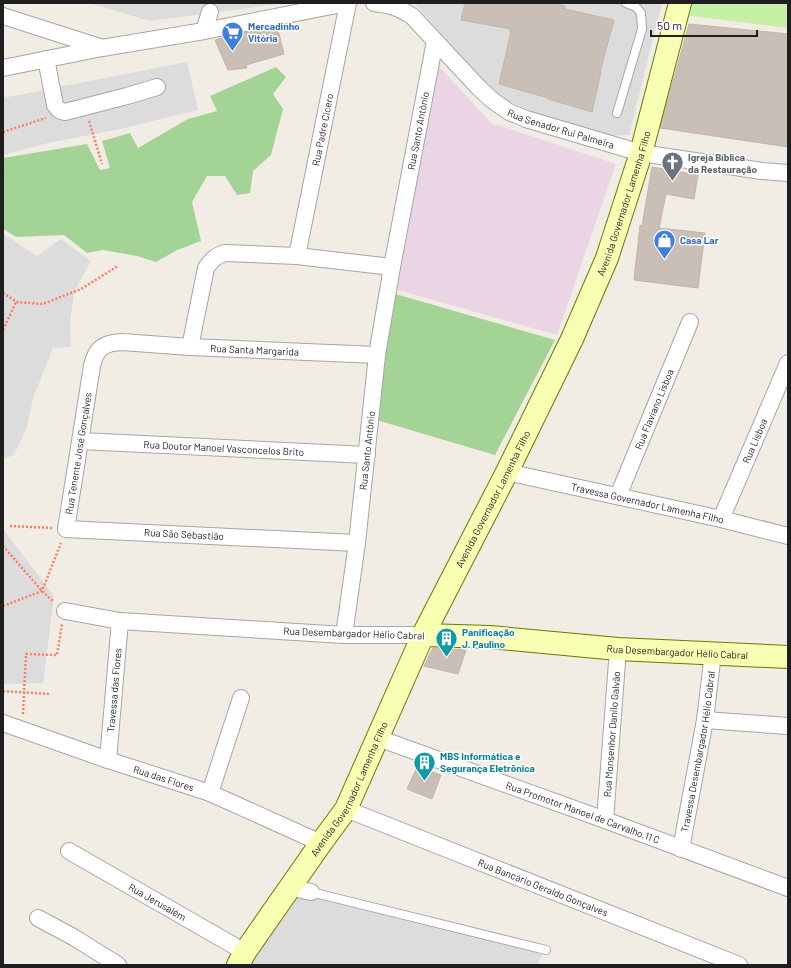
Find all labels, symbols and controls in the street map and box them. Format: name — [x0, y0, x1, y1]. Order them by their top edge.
scale bar — [651, 12, 757, 38]
text: 50 m — [657, 18, 682, 32]
supermarket icon: Mercadinho Vitória — [220, 19, 246, 52]
place label: Mercadinho Vitória — [248, 20, 300, 44]
street label: Rua Santo Antônio — [405, 90, 431, 171]
street label: Rua Padre Cícero — [309, 92, 336, 167]
street label: Rua Senador Rui Palmeira — [506, 106, 616, 151]
street label: Avenida Governador Lamenha Filho — [594, 129, 653, 278]
church icon: Igreja Bíblica da Restauração — [660, 150, 686, 183]
place label: Igreja Bíblica da Restauração — [688, 151, 758, 175]
shop icon: Casa Lar — [652, 227, 678, 260]
place label: Casa Lar — [680, 234, 719, 246]
street label: Rua Santa Margarida — [210, 342, 299, 358]
street label: Rua Flaviano Lisboa — [632, 367, 676, 451]
street label: Rua Tenente José Gonçalves — [62, 391, 94, 515]
street label: Rua Santo Antônio — [357, 410, 377, 491]
street label: Rua Lisboa — [740, 417, 769, 465]
street label: Avenida Governador Lamenha Filho — [453, 429, 532, 569]
street label: Rua Doutor Manoel Vasconcelos Brito — [143, 438, 304, 458]
street label: Travessa Governador Lamenha Filho — [570, 480, 725, 526]
street label: Rua São Sebastião — [144, 526, 224, 542]
street label: Rua Desembargador Hélio Cabral — [283, 625, 425, 641]
building icon: Panificação J. Paulino — [433, 625, 459, 658]
place label: Panificação J. Paulino — [462, 626, 515, 650]
street label: Rua Desembargador Hélio Cabral — [606, 642, 748, 661]
street label: Travessa das Flores — [104, 647, 124, 733]
street label: Travessa Desembargador Hélio Cabral — [678, 670, 717, 833]
street label: Rua Monsenhor Danilo Galvão — [601, 671, 622, 798]
street label: Avenida Governador Lamenha Filho — [308, 720, 390, 858]
building icon: MBS Informática e Segurança Eletrônica — [411, 749, 437, 782]
place label: MBS Informática e Segurança Eletrônica — [440, 750, 535, 774]
street label: Rua das Flores — [132, 763, 196, 794]
street label: Rua Promotor Manoel de Carvalho,11 C — [504, 779, 662, 846]
street label: Rua Bancário Geraldo Gonçalves — [476, 856, 610, 918]
street label: Rua Jerusalém — [126, 880, 188, 923]

